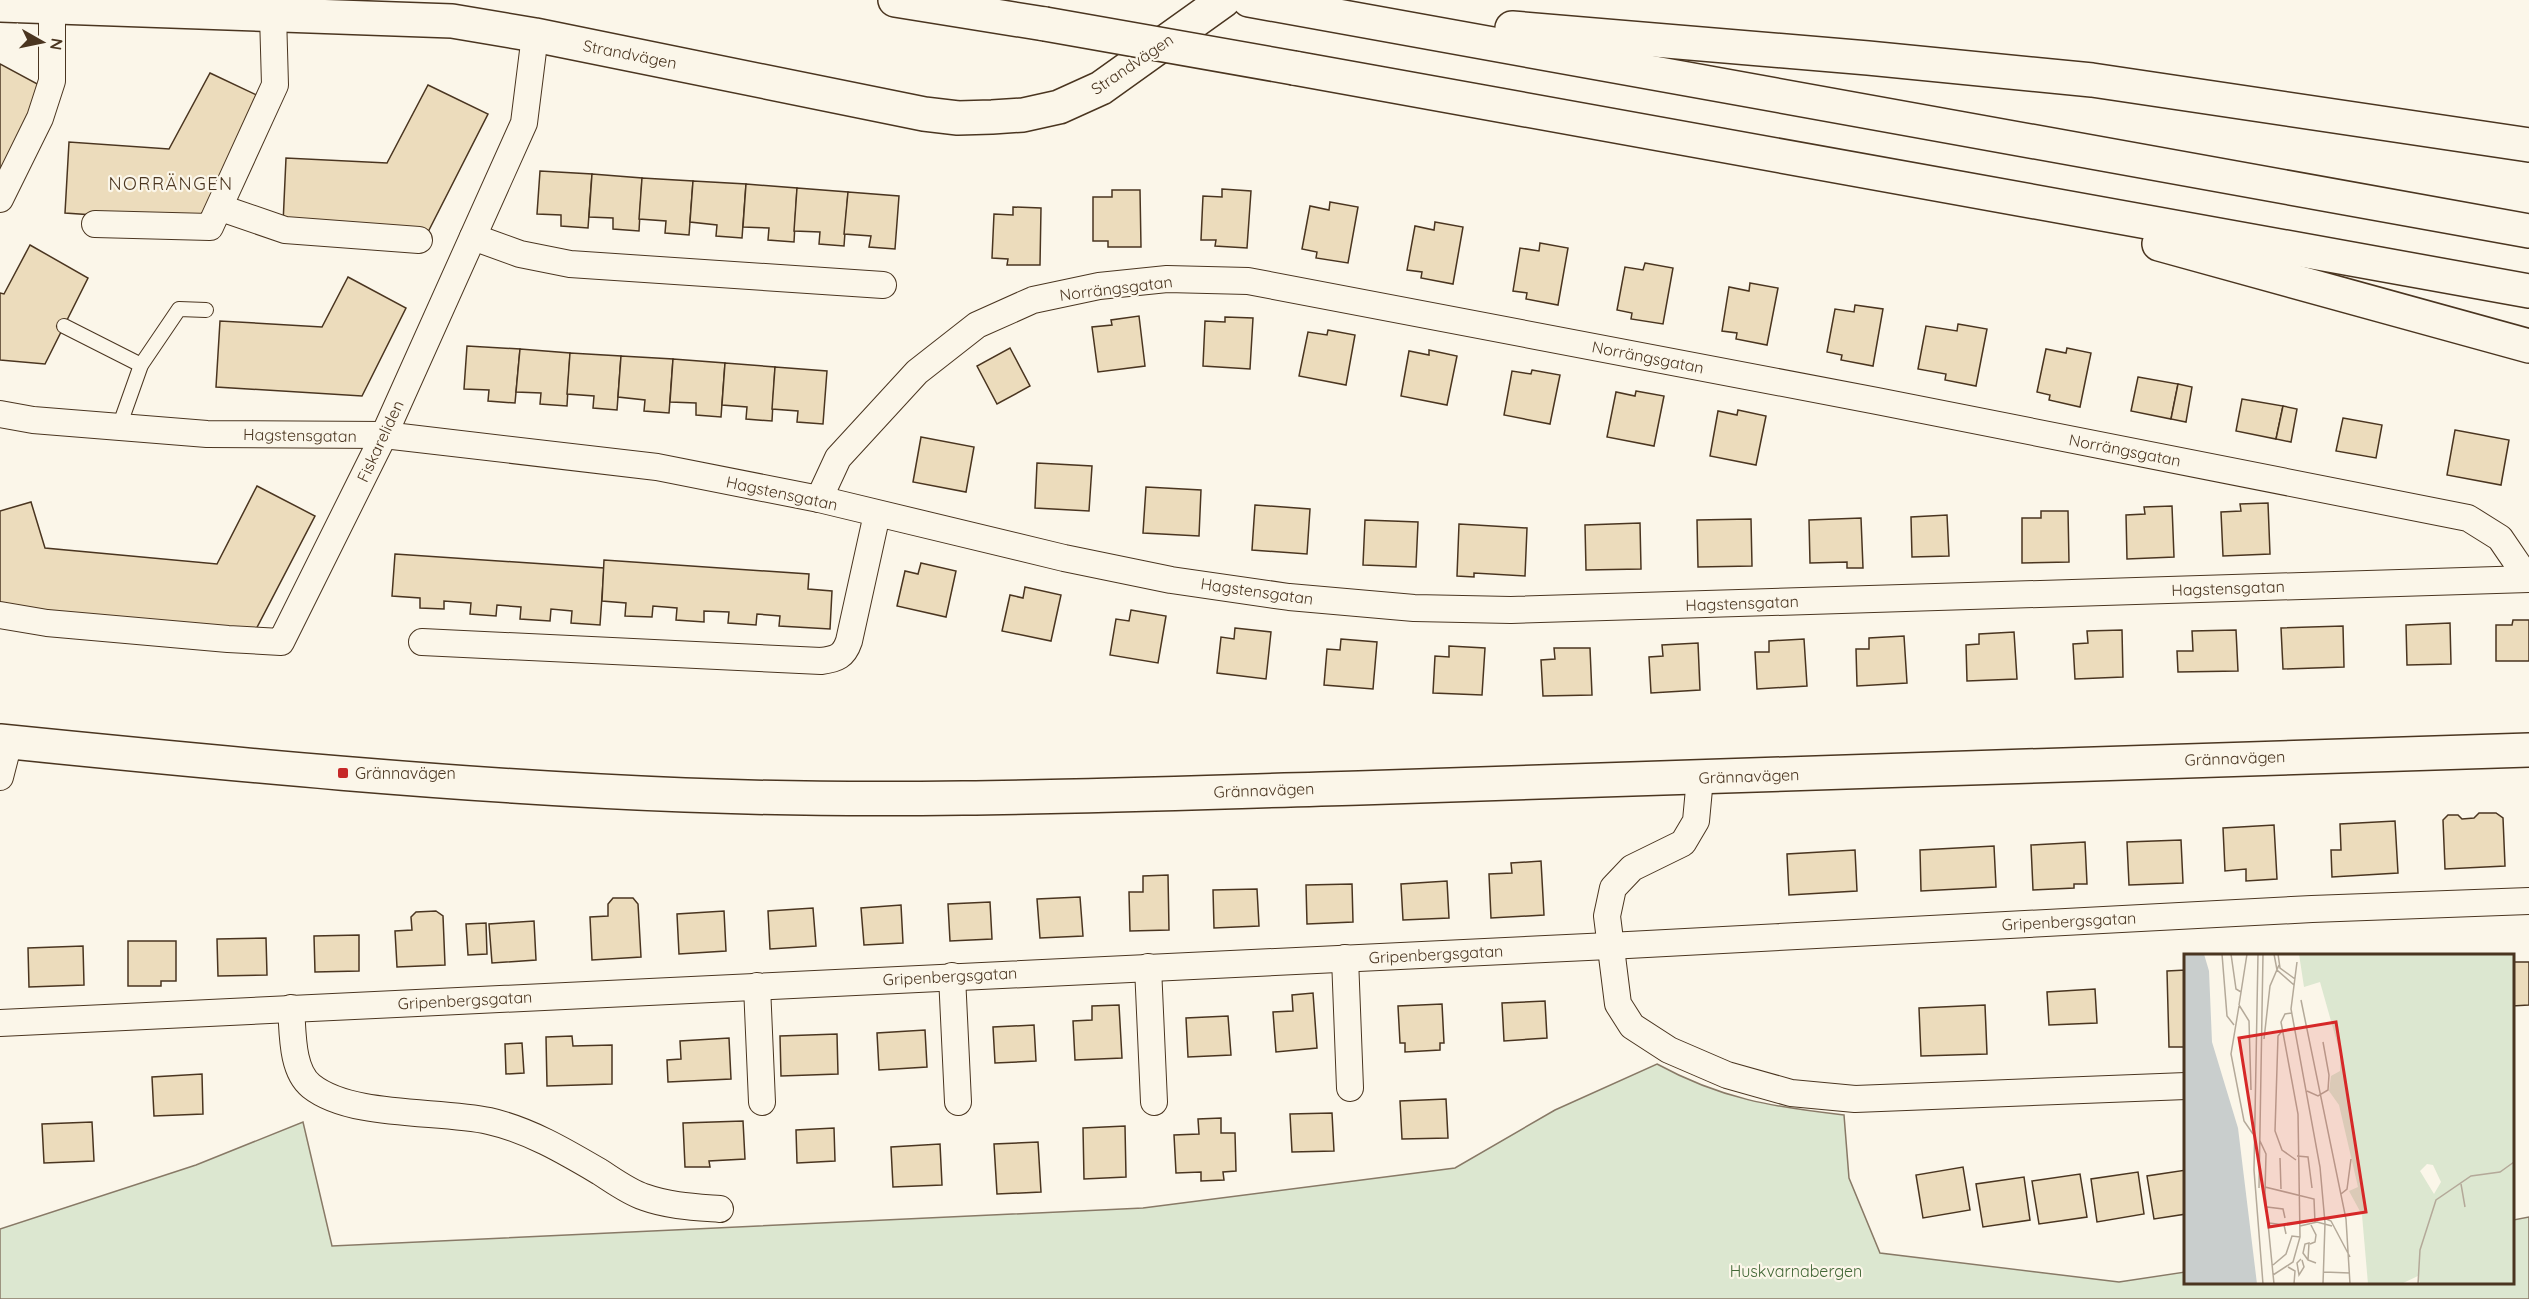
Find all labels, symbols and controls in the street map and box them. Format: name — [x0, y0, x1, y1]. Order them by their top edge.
north arrow — [12, 12, 72, 72]
street label: Strandvägen — [1087, 29, 1177, 99]
street label: Strandvägen — [581, 35, 679, 73]
text: N — [46, 37, 68, 52]
district label: NORRÄNGEN — [108, 172, 234, 195]
street label: Norrängsgatan — [1058, 271, 1174, 305]
street label: Norrängsgatan — [1590, 336, 1706, 378]
street label: Fiskareliden — [352, 397, 408, 485]
street label: Hagstensgatan — [243, 424, 357, 446]
street label: Norrängsgatan — [2067, 429, 2183, 471]
street label: Hagstensgatan — [724, 471, 840, 515]
street label: Hagstensgatan — [1199, 573, 1315, 609]
street label: Hagstensgatan — [2171, 576, 2285, 600]
street label: Hagstensgatan — [1685, 591, 1799, 615]
street label: Grännavägen — [2184, 746, 2286, 770]
place label: Grännavägen — [355, 763, 456, 783]
street label: Grännavägen — [1698, 764, 1800, 788]
marker: Grännavägen — [336, 766, 350, 780]
street label: Grännavägen — [1213, 778, 1315, 802]
street label: Gripenbergsgatan — [2001, 907, 2137, 935]
street label: Gripenbergsgatan — [1368, 940, 1504, 968]
inset map — [2184, 954, 2514, 1284]
street label: Gripenbergsgatan — [882, 962, 1018, 990]
street label: Gripenbergsgatan — [397, 986, 533, 1014]
park label: Huskvarnabergen — [1730, 1261, 1862, 1281]

